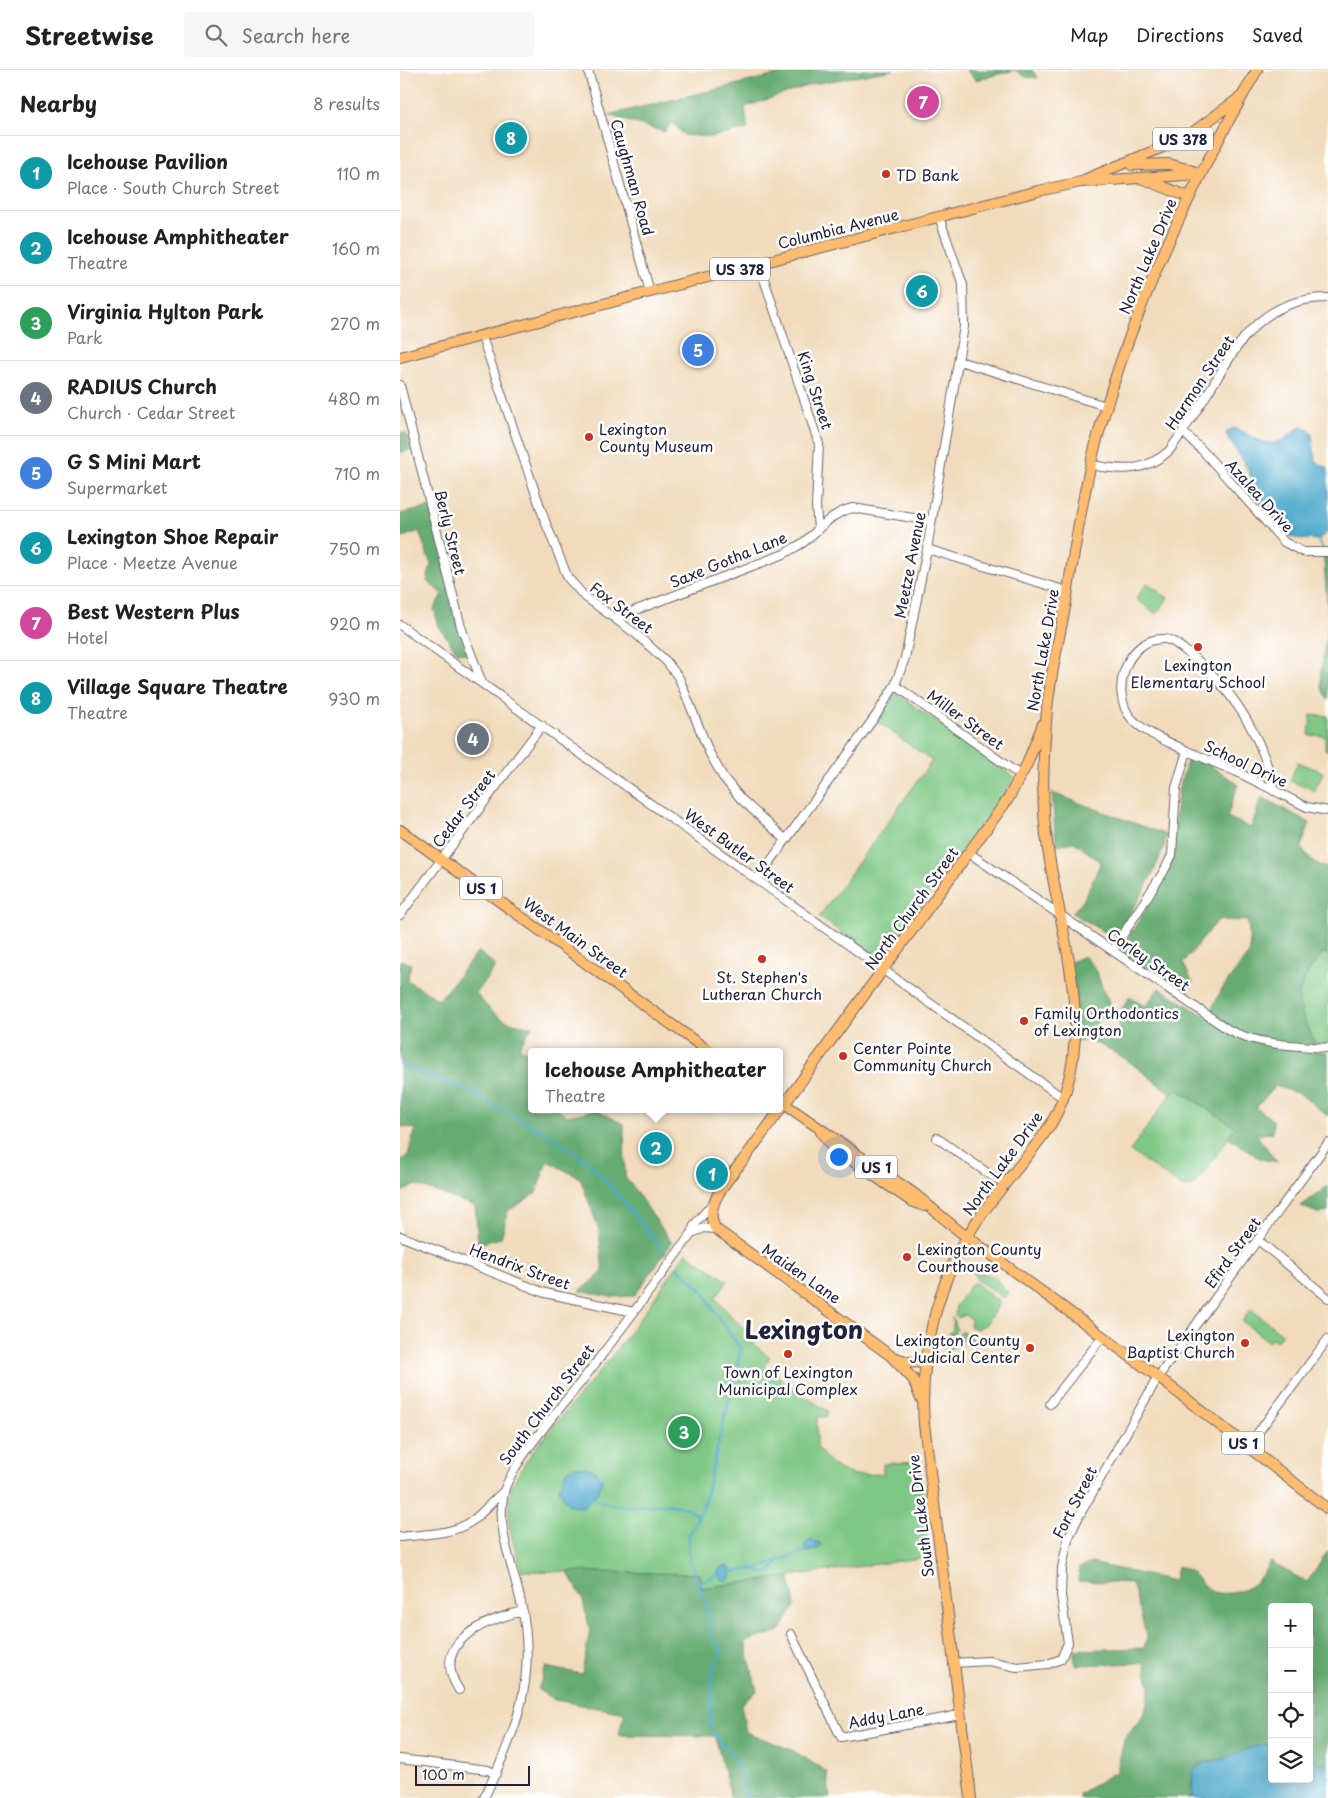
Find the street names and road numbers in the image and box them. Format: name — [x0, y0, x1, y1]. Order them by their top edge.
street label: Caughman Road — [605, 116, 661, 238]
road number: US 378 — [1153, 128, 1213, 150]
street label: North Lake Drive — [1112, 194, 1182, 317]
street label: Columbia Avenue — [775, 202, 901, 254]
road number: US 378 — [710, 258, 770, 280]
street label: Harmon Street — [1159, 330, 1239, 434]
street label: King Street — [793, 348, 839, 432]
street label: Azalea Drive — [1221, 453, 1299, 537]
street label: Berly Street — [429, 487, 473, 577]
street label: Meetze Avenue — [887, 510, 931, 620]
street label: Saxe Gotha Lane — [666, 525, 790, 593]
street label: Fox Street — [585, 576, 659, 638]
street label: North Lake Drive — [1020, 587, 1064, 713]
street label: Miller Street — [923, 683, 1009, 755]
street label: School Drive — [1200, 734, 1292, 792]
street label: Cedar Street — [426, 764, 500, 852]
street label: West Butler Street — [680, 802, 800, 898]
street label: North Church Street — [859, 842, 963, 974]
road number: US 1 — [460, 876, 502, 900]
street label: West Main Street — [519, 891, 633, 983]
street label: Corley Street — [1103, 922, 1195, 996]
street label: North Lake Drive — [956, 1106, 1048, 1220]
road number: US 1 — [855, 1156, 897, 1178]
street label: Efird Street — [1198, 1212, 1266, 1292]
street label: Hendrix Street — [466, 1237, 574, 1295]
street label: Maiden Lane — [758, 1237, 846, 1309]
street label: South Church Street — [493, 1339, 599, 1469]
road number: US 1 — [1222, 1432, 1264, 1455]
street label: South Lake Drive — [901, 1453, 939, 1579]
street label: Fort Street — [1046, 1462, 1102, 1542]
street label: Addy Lane — [846, 1696, 926, 1734]

